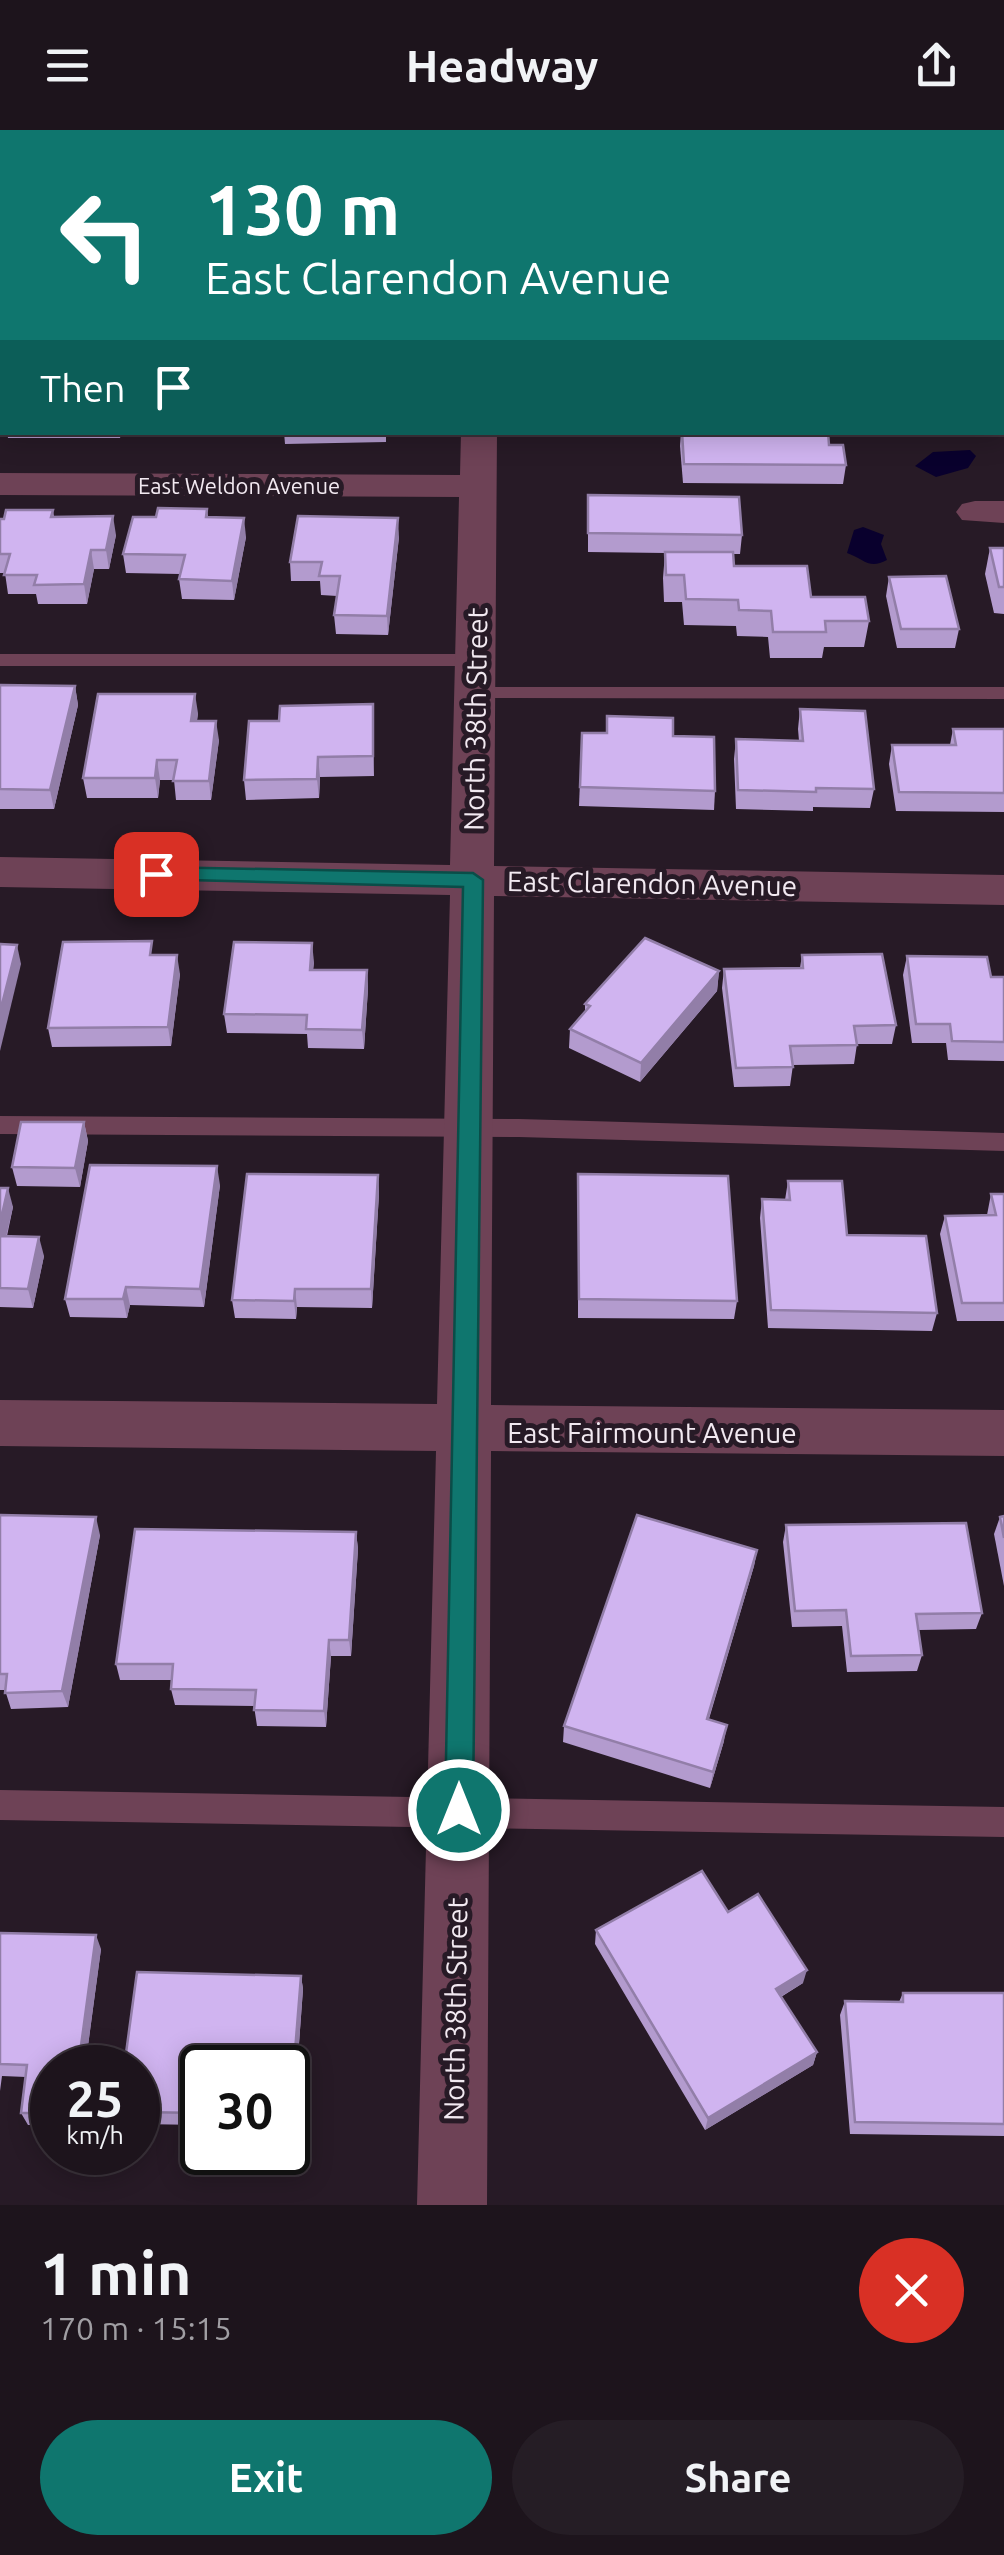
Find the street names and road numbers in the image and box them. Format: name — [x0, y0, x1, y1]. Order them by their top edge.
street label: East Weldon Avenue — [138, 473, 340, 498]
street label: North 38th Street — [458, 607, 492, 831]
street label: East Clarendon Avenue — [507, 865, 797, 901]
street label: East Fairmount Avenue — [507, 1417, 797, 1448]
street label: North 38th Street — [438, 1897, 472, 2121]

